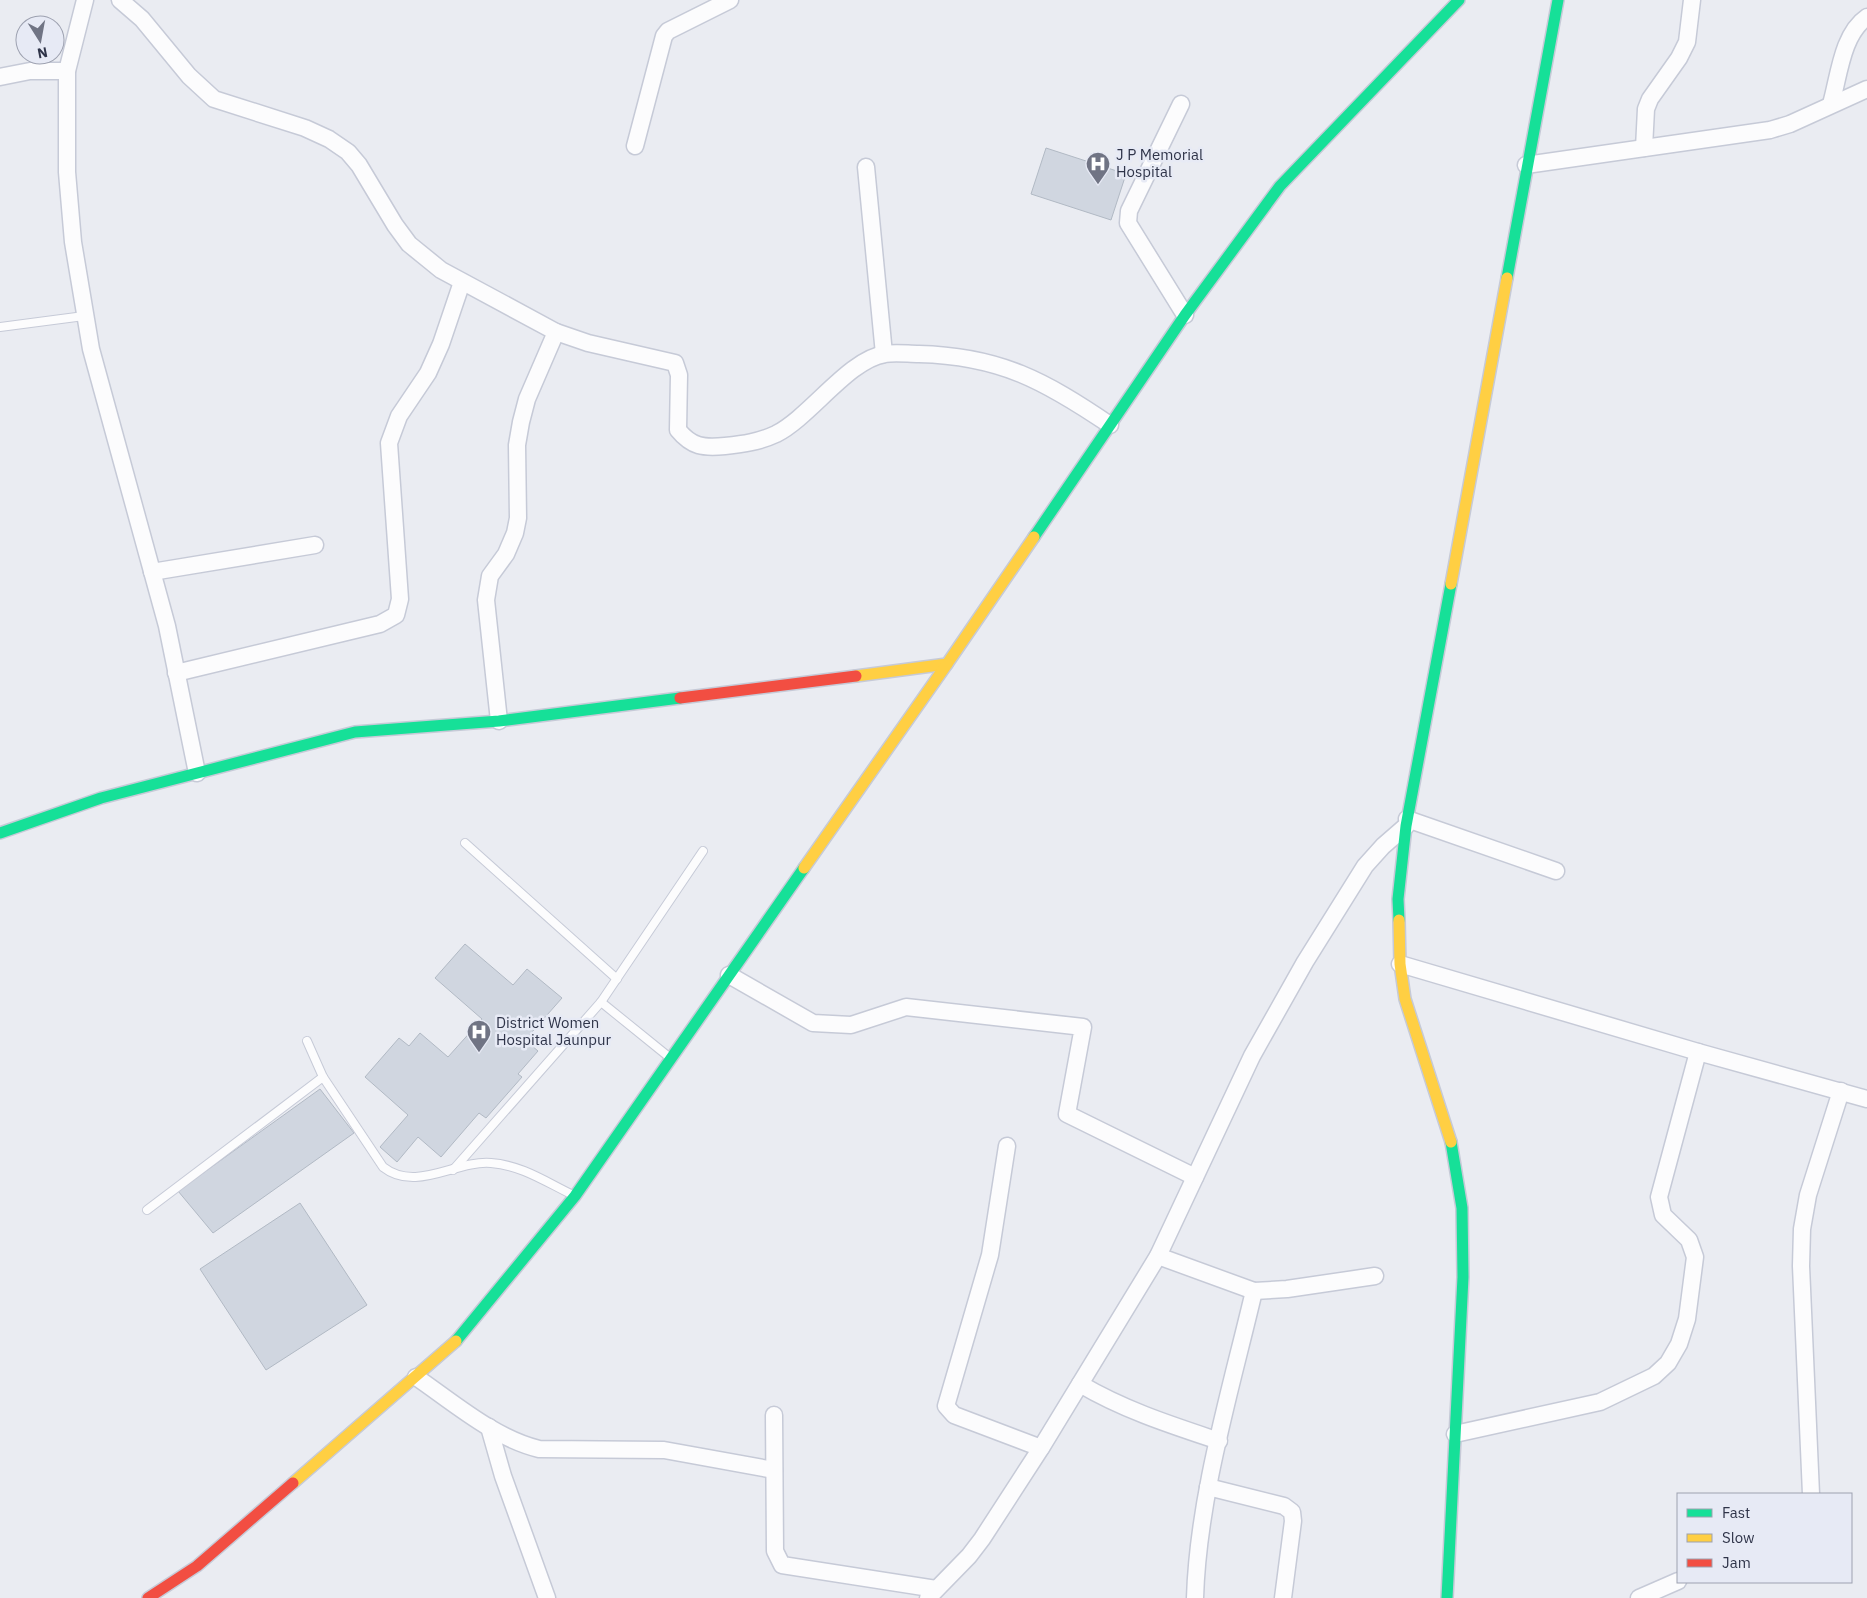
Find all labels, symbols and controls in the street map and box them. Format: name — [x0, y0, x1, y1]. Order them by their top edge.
north arrow — [15, 15, 65, 65]
text: N — [36, 43, 49, 63]
place label: J P Memorial Hospital — [1116, 145, 1203, 181]
hospital icon: J P Memorial Hospital — [1085, 151, 1111, 185]
place label: District Women Hospital Jaunpur — [496, 1013, 612, 1049]
hospital icon: District Women Hospital Jaunpur — [466, 1019, 492, 1053]
legend — [1677, 1493, 1852, 1583]
text: Fast — [1722, 1503, 1750, 1522]
text: Slow — [1722, 1528, 1755, 1547]
text: Jam — [1722, 1553, 1751, 1572]

